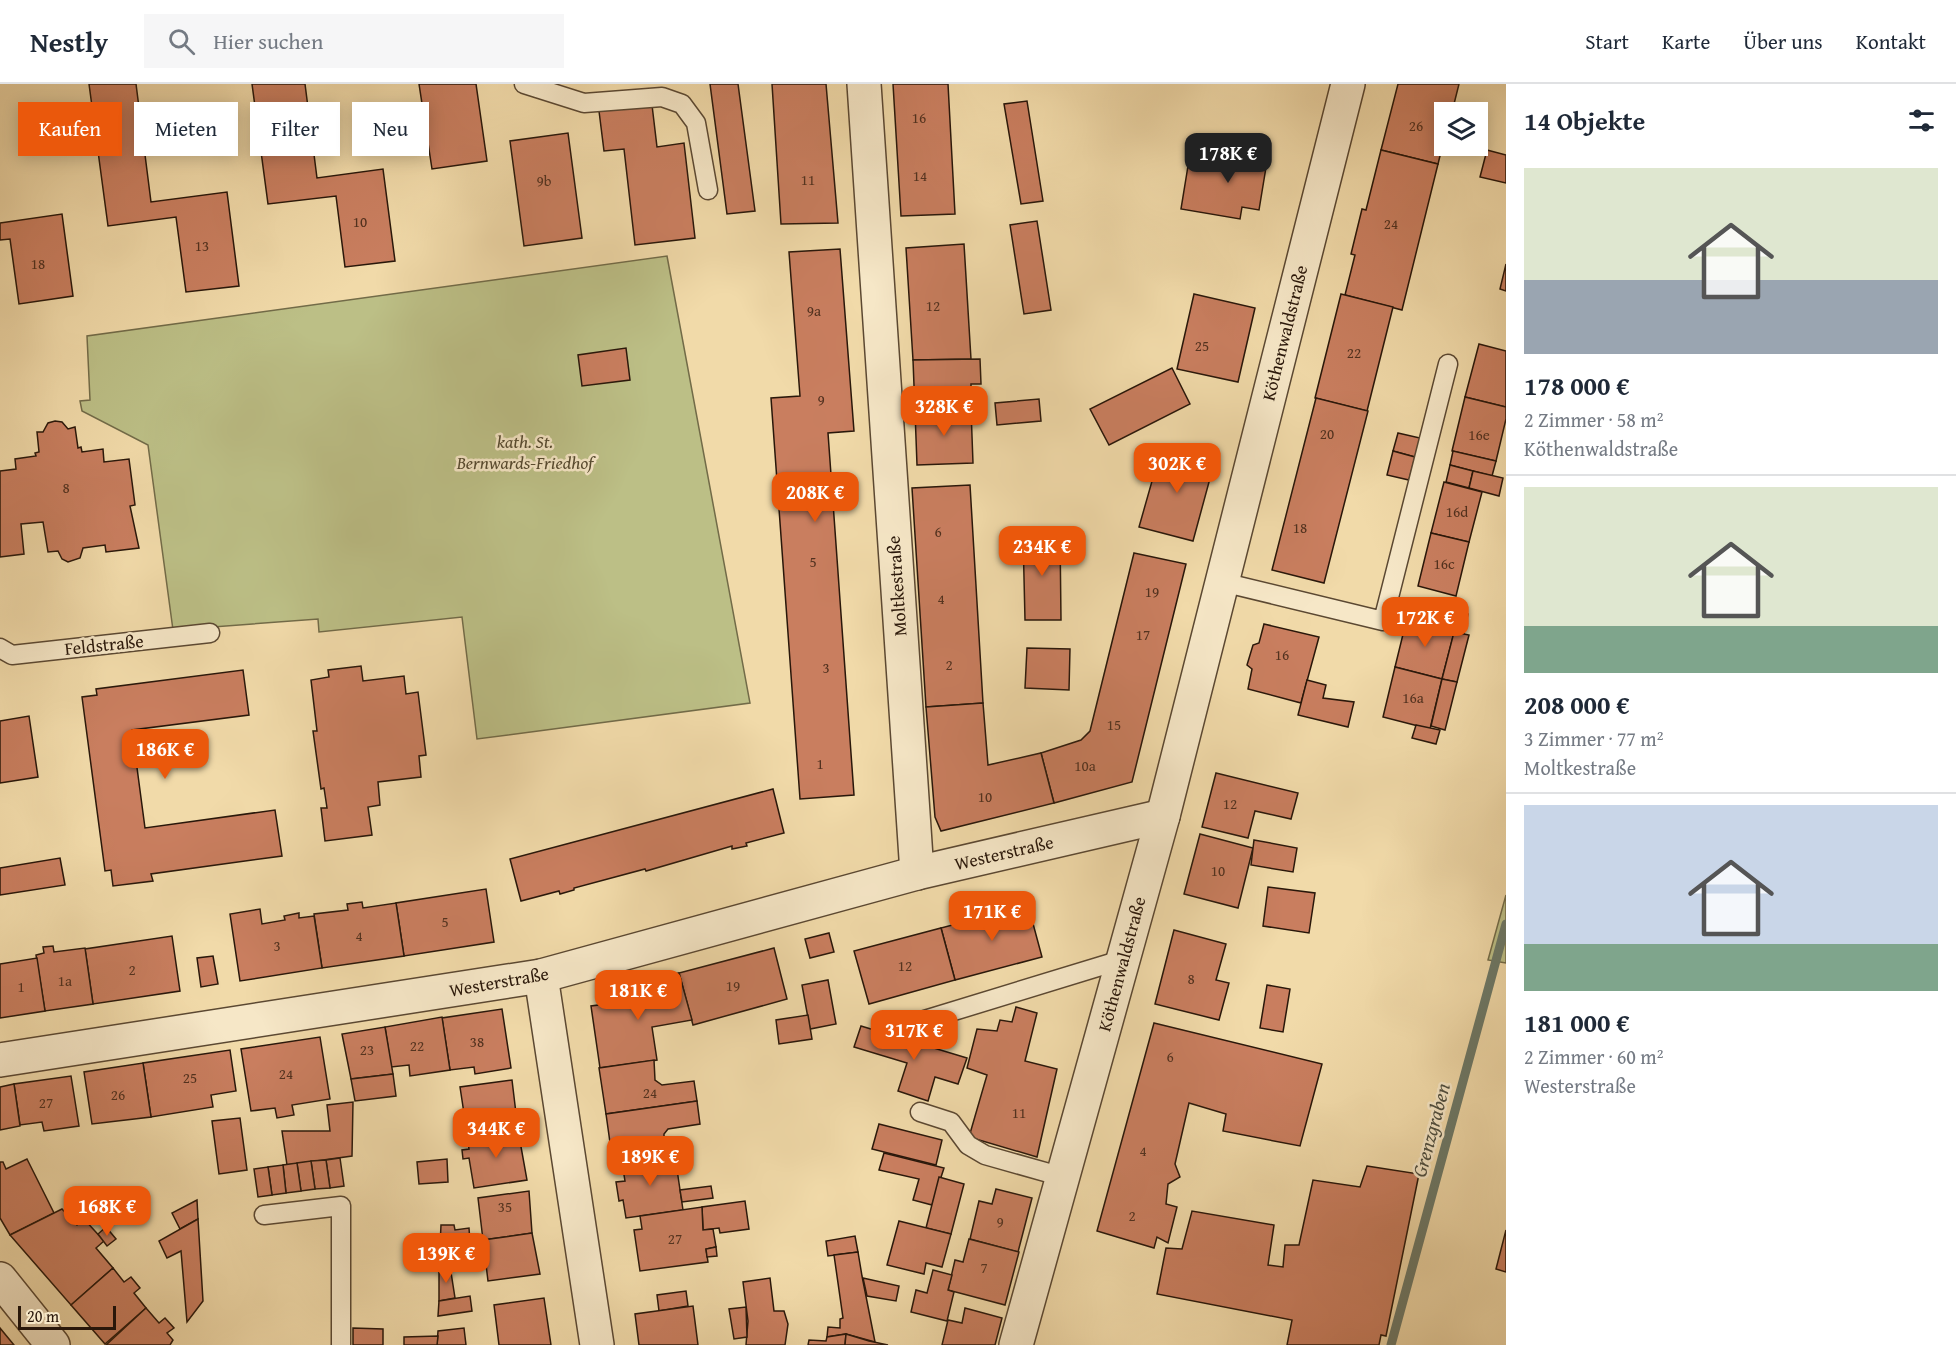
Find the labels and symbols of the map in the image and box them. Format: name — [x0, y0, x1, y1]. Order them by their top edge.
house number: 16 — [912, 107, 926, 128]
house number: 26 — [1409, 115, 1423, 136]
pin: 178K € — [1179, 133, 1277, 184]
house number: 14 — [913, 165, 927, 186]
house number: 11 — [801, 169, 815, 190]
house number: 9b — [537, 170, 552, 191]
house number: 10 — [353, 211, 367, 232]
house number: 24 — [1384, 213, 1398, 234]
house number: 13 — [195, 235, 209, 256]
house number: 18 — [31, 253, 45, 274]
street label: Köthenwaldstraße — [1255, 262, 1314, 403]
house number: 12 — [926, 295, 940, 316]
house number: 9a — [807, 300, 821, 321]
house number: 25 — [1195, 335, 1209, 356]
house number: 22 — [1347, 342, 1361, 363]
pin: 328K € — [895, 386, 993, 437]
house number: 9 — [817, 389, 825, 410]
house number: 20 — [1320, 423, 1334, 444]
house number: 16e — [1468, 424, 1490, 445]
park label: kath. St. Bernwards-Friedhof — [456, 428, 597, 476]
pin: 302K € — [1128, 443, 1226, 494]
pin: 208K € — [766, 472, 864, 523]
house number: 8 — [62, 477, 70, 498]
house number: 16d — [1446, 501, 1468, 522]
house number: 18 — [1293, 517, 1307, 538]
house number: 6 — [934, 521, 942, 542]
pin: 234K € — [993, 526, 1091, 577]
street label: Moltkestraße — [880, 535, 913, 637]
house number: 5 — [809, 551, 817, 572]
house number: 16c — [1433, 553, 1455, 574]
house number: 19 — [1145, 581, 1159, 602]
house number: 4 — [937, 588, 945, 609]
pin: 172K € — [1376, 597, 1474, 648]
house number: 17 — [1136, 624, 1150, 645]
street label: Feldstraße — [63, 627, 145, 662]
house number: 16 — [1275, 644, 1289, 665]
house number: 2 — [945, 654, 953, 675]
house number: 3 — [822, 657, 830, 678]
house number: 16a — [1402, 687, 1424, 708]
house number: 15 — [1107, 714, 1121, 735]
pin: 186K € — [116, 729, 214, 780]
house number: 1 — [816, 753, 824, 774]
house number: 10a — [1074, 755, 1096, 776]
house number: 10 — [978, 786, 992, 807]
house number: 12 — [1223, 793, 1237, 814]
street label: Westerstraße — [952, 828, 1056, 877]
house number: 10 — [1211, 860, 1225, 881]
pin: 171K € — [943, 891, 1041, 942]
street label: Köthenwaldstraße — [1091, 893, 1153, 1034]
house number: 5 — [441, 911, 449, 932]
house number: 4 — [355, 925, 363, 946]
house number: 3 — [273, 935, 281, 956]
house number: 12 — [898, 955, 912, 976]
house number: 2 — [128, 959, 136, 980]
street label: Westerstraße — [447, 959, 551, 1004]
house number: 8 — [1187, 968, 1195, 989]
house number: 1a — [58, 970, 72, 991]
pin: 181K € — [589, 970, 687, 1021]
house number: 19 — [726, 975, 740, 996]
house number: 1 — [17, 976, 25, 997]
pin: 317K € — [865, 1010, 963, 1061]
house number: 38 — [470, 1031, 484, 1052]
house number: 22 — [410, 1035, 424, 1056]
house number: 23 — [360, 1039, 374, 1060]
house number: 6 — [1166, 1046, 1174, 1067]
house number: 24 — [279, 1063, 293, 1084]
house number: 25 — [183, 1067, 197, 1088]
water label: Grenzgraben — [1404, 1080, 1457, 1180]
house number: 24 — [643, 1082, 657, 1103]
house number: 26 — [111, 1084, 125, 1105]
house number: 27 — [39, 1092, 53, 1113]
house number: 11 — [1012, 1102, 1026, 1123]
pin: 344K € — [447, 1108, 545, 1159]
pin: 189K € — [601, 1136, 699, 1187]
house number: 4 — [1139, 1140, 1147, 1161]
pin: 168K € — [58, 1186, 156, 1237]
house number: 35 — [498, 1196, 512, 1217]
house number: 2 — [1128, 1205, 1136, 1226]
house number: 9 — [996, 1211, 1004, 1232]
house number: 27 — [668, 1228, 682, 1249]
pin: 139K € — [397, 1233, 495, 1284]
house number: 7 — [980, 1257, 988, 1278]
scale bar — [18, 1303, 116, 1330]

